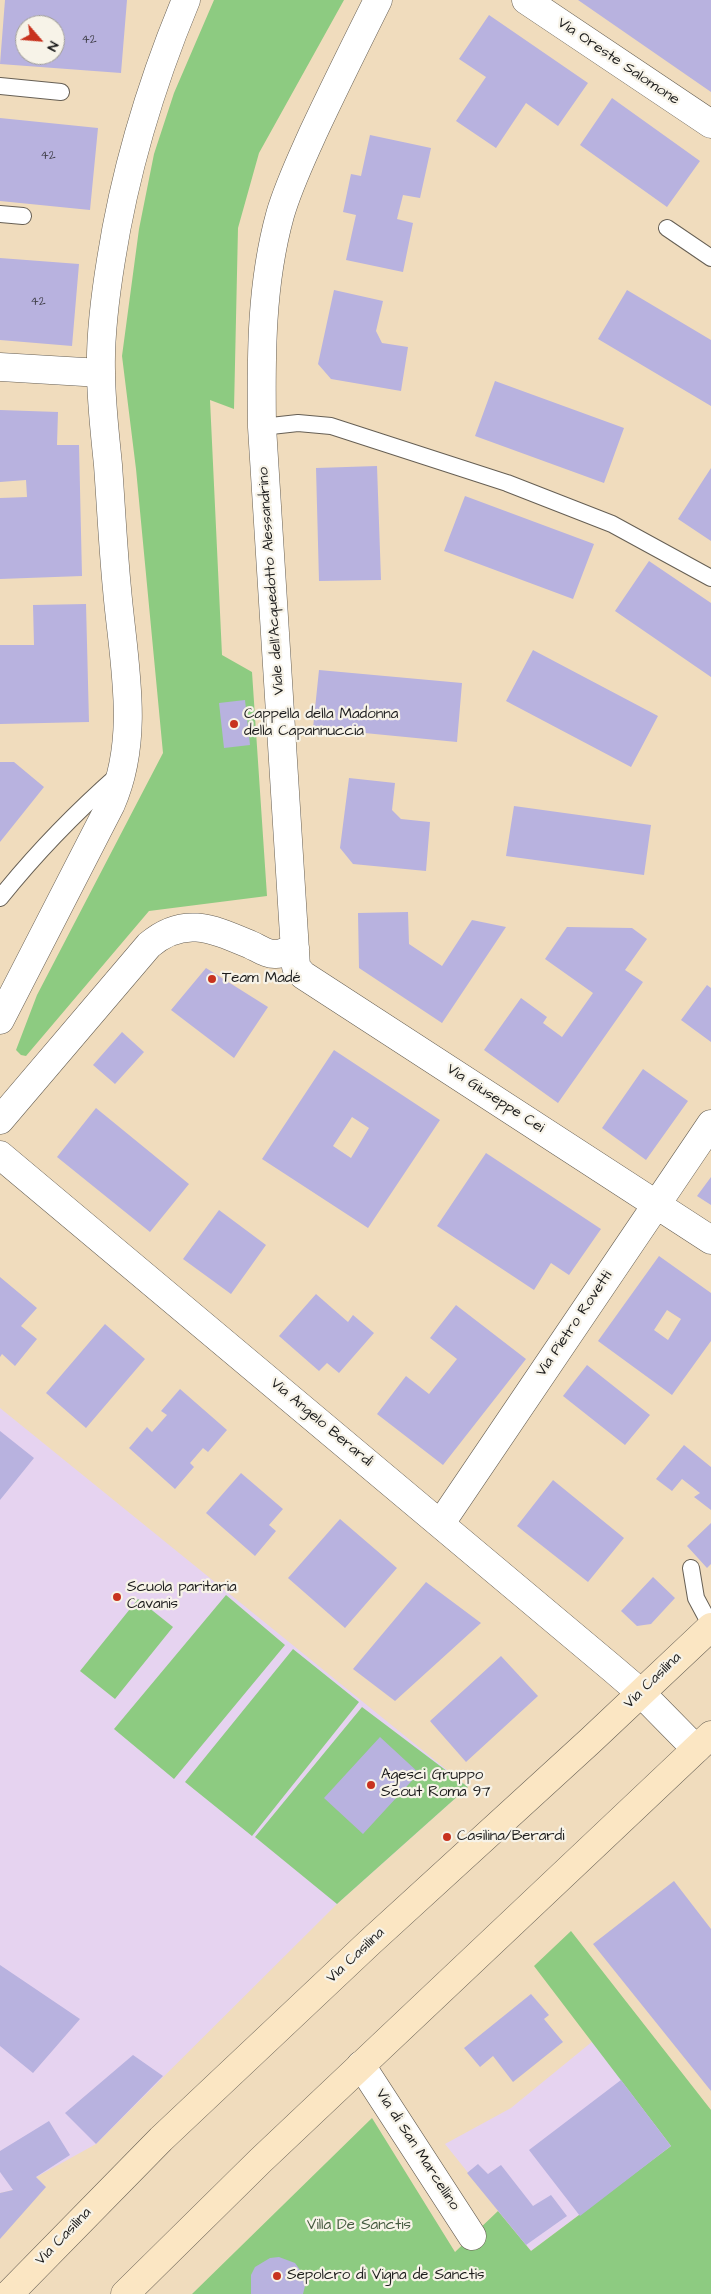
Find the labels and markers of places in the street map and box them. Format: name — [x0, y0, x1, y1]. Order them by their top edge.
place label: Cappella della Madonna della Capannuccia — [244, 706, 398, 741]
marker: Cappella della Madonna della Capannuccia — [228, 718, 240, 730]
place label: Team Madé — [222, 970, 301, 988]
marker: Team Madé — [206, 973, 218, 985]
place label: Scuola paritaria Cavanis — [127, 1579, 237, 1614]
marker: Scuola paritaria Cavanis — [111, 1591, 123, 1603]
place label: Agesci Gruppo Scout Roma 97 — [381, 1767, 490, 1802]
marker: Agesci Gruppo Scout Roma 97 — [365, 1779, 377, 1791]
place label: Casilina/Berardi — [457, 1828, 565, 1846]
marker: Casilina/Berardi — [441, 1831, 453, 1843]
place label: Sepolcro di Vigna de Sanctis — [287, 2267, 485, 2285]
marker: Sepolcro di Vigna de Sanctis — [271, 2270, 283, 2282]

